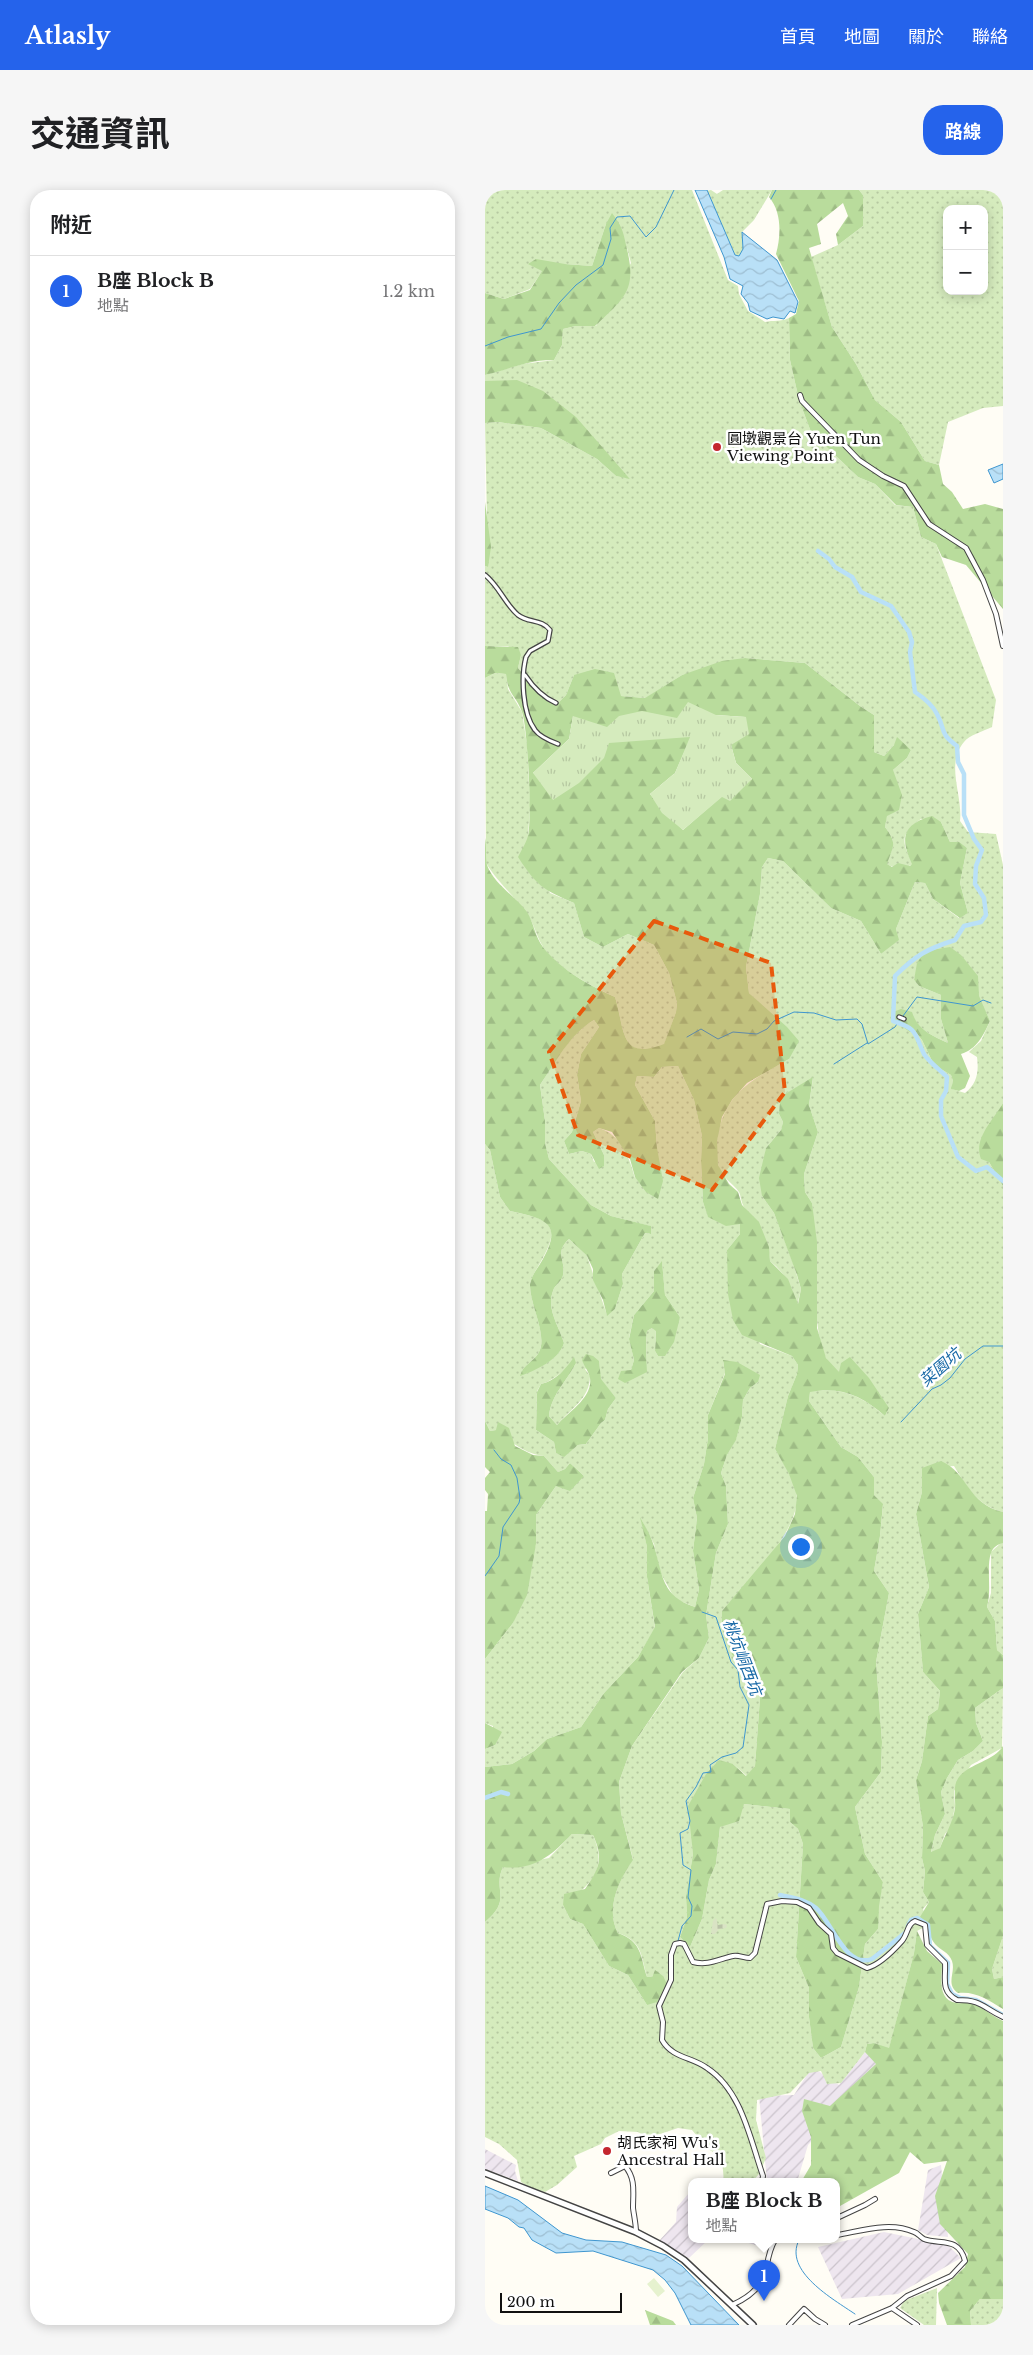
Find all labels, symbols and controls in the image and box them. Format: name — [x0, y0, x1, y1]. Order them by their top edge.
text: Atlasly — [25, 21, 111, 50]
text: 首頁 — [780, 26, 816, 48]
text: 地圖 — [844, 26, 880, 48]
text: 關於 — [908, 26, 944, 48]
text: 聯絡 — [972, 26, 1008, 48]
button: 路線 — [923, 105, 1003, 155]
text: 交通資訊 — [30, 112, 170, 155]
map controls — [943, 205, 988, 295]
button: + — [943, 205, 988, 250]
text: 附近 — [50, 212, 92, 238]
button: − — [943, 250, 988, 295]
text: B座 Block B — [97, 269, 214, 292]
text: 1 — [63, 281, 69, 301]
text: 1.2 km — [382, 281, 435, 301]
text: 地點 — [97, 295, 129, 315]
place label: 圓墩觀景台 Yuen Tun Viewing Point — [726, 429, 881, 465]
marker: 圓墩觀景台 Yuen Tun Viewing Point — [711, 441, 723, 453]
water label: 菜園坑 — [915, 1342, 966, 1390]
your location — [788, 1534, 814, 1560]
water label: 桃坑峒西坑 — [719, 1616, 767, 1700]
place label: 胡氏家祠 Wu's Ancestral Hall — [616, 2133, 725, 2169]
marker: 胡氏家祠 Wu's Ancestral Hall — [601, 2145, 613, 2157]
popup — [688, 2178, 840, 2243]
text: B座 Block B — [706, 2189, 822, 2212]
text: 地點 — [706, 2215, 738, 2235]
pin: 1 — [748, 2260, 780, 2301]
scale bar — [500, 2290, 623, 2313]
text: 200 m — [507, 2293, 555, 2311]

